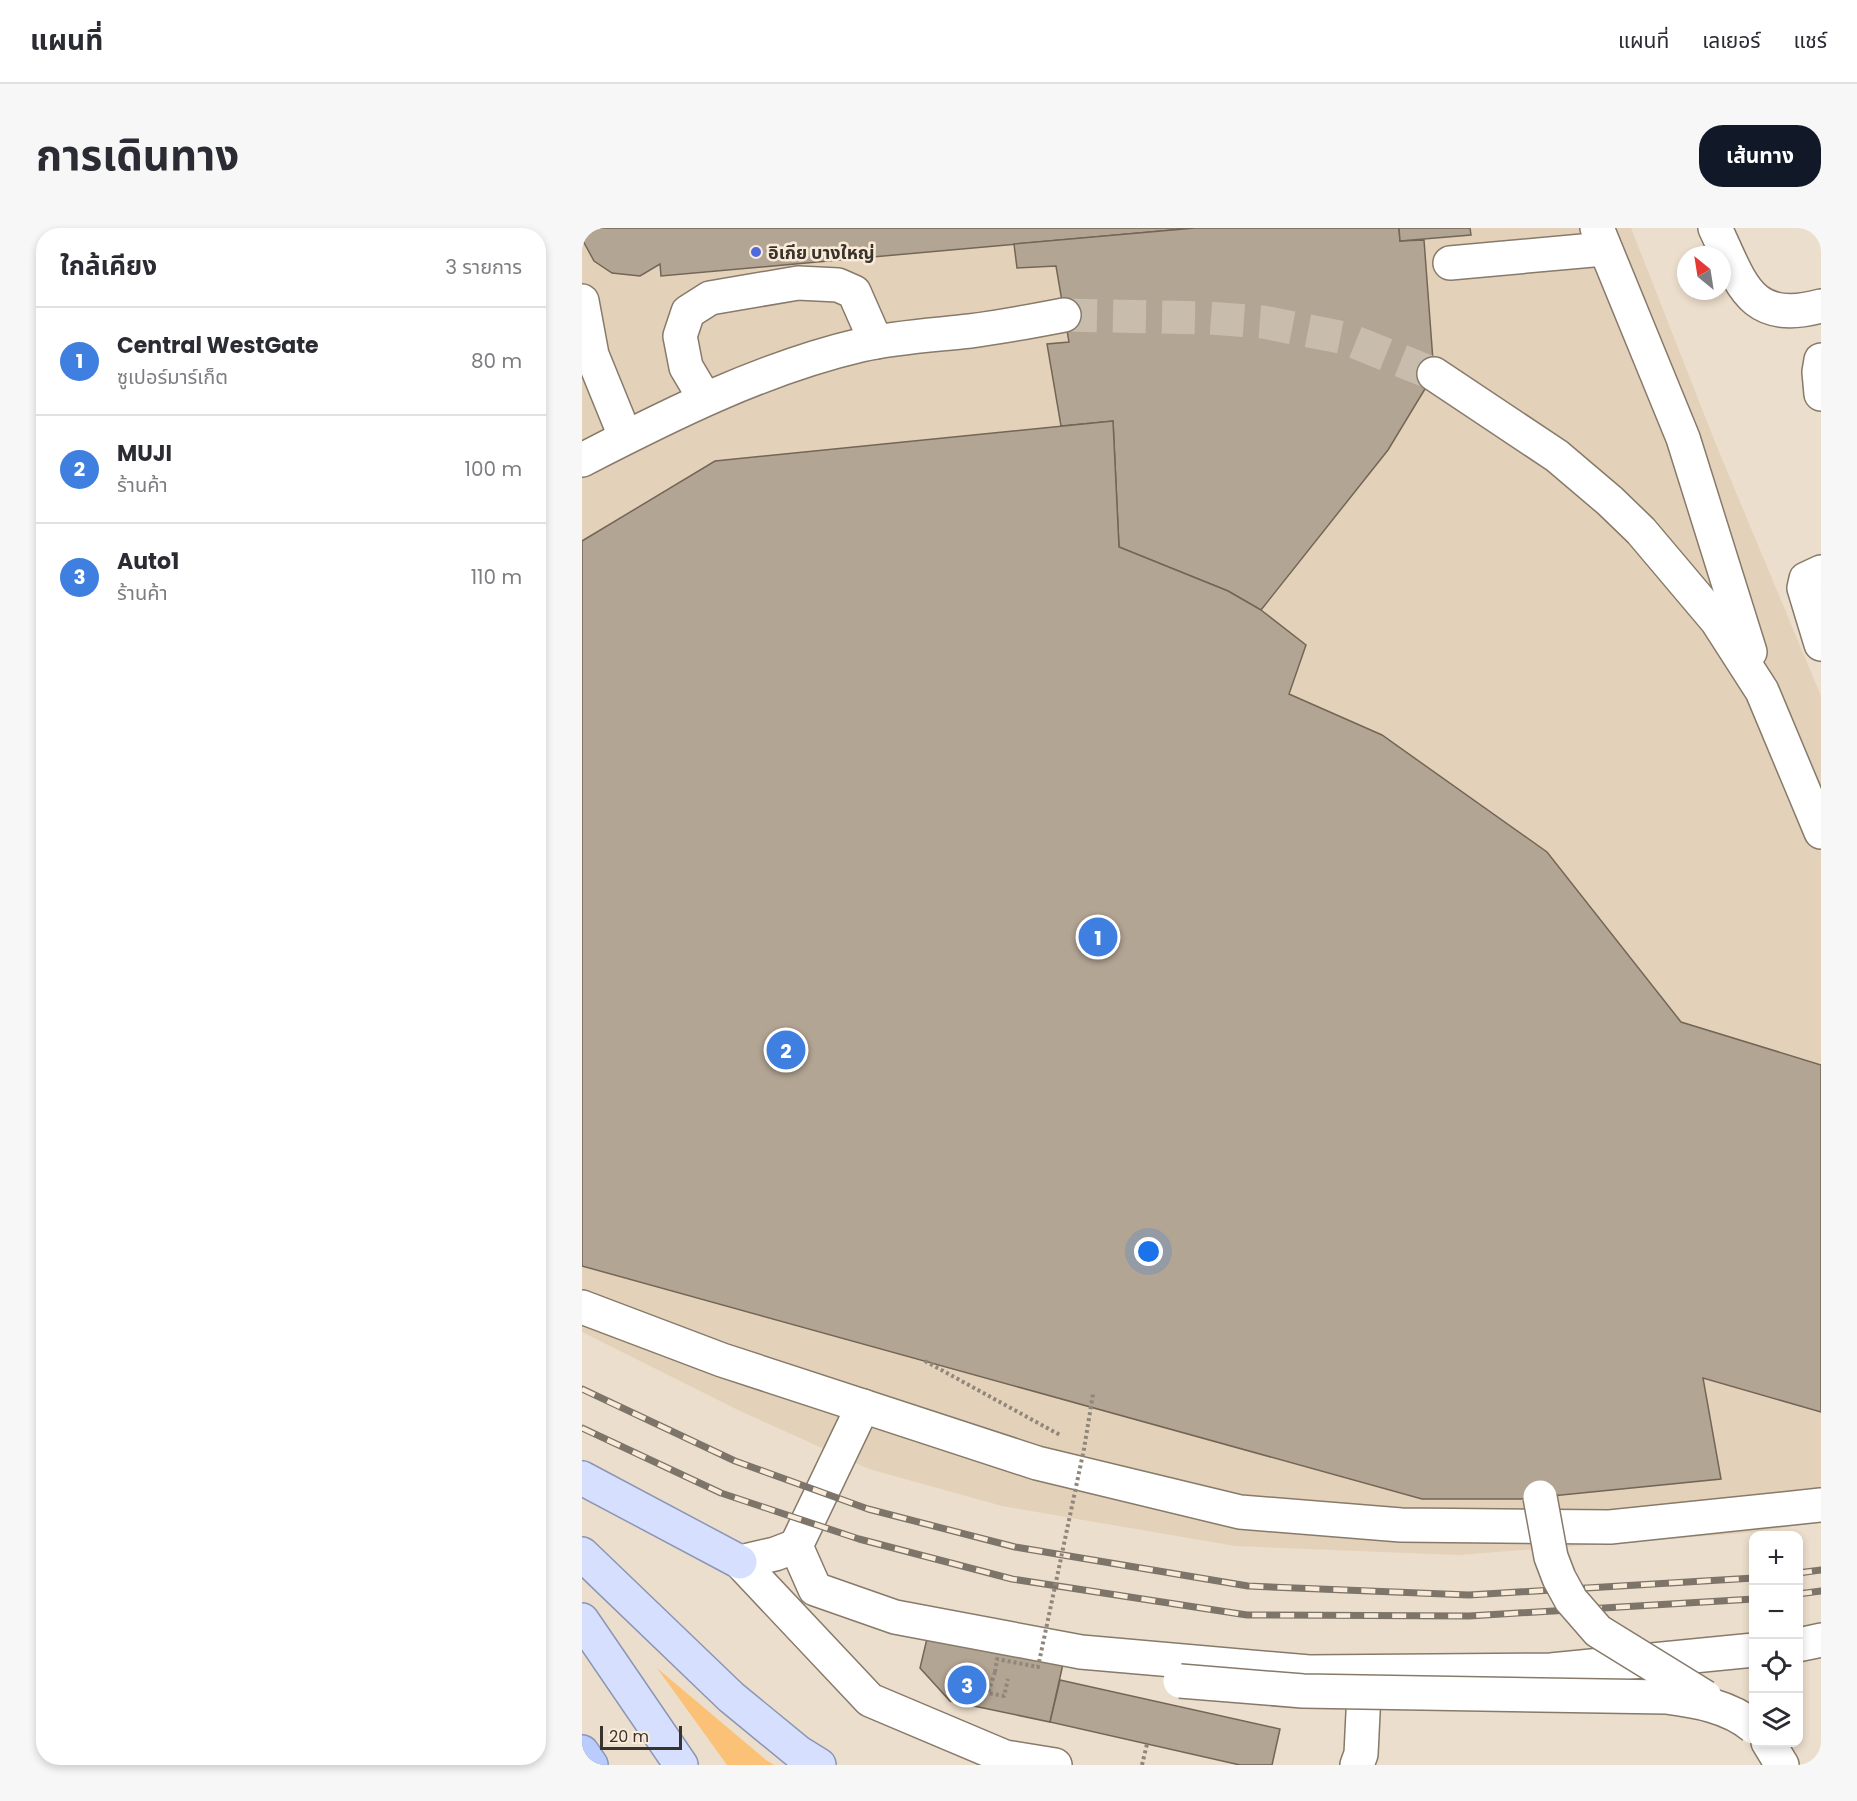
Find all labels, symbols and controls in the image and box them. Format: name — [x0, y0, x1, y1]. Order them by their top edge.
text: แผนที่ — [30, 21, 103, 60]
text: แผนที่ — [1618, 26, 1669, 55]
text: เลเยอร์ — [1702, 26, 1761, 55]
text: แชร์ — [1794, 26, 1827, 55]
button: เส้นทาง — [1699, 125, 1821, 187]
text: การเดินทาง — [36, 126, 239, 185]
place label: อิเกีย บางใหญ่ — [768, 240, 875, 265]
marker: อิเกีย บางใหญ่ — [749, 245, 763, 259]
north arrow — [1677, 246, 1731, 300]
text: ใกล้เคียง — [60, 248, 157, 284]
text: 3 รายการ — [445, 253, 522, 281]
text: Central WestGate — [117, 330, 319, 361]
text: 1 — [76, 347, 83, 375]
text: 80 m — [471, 347, 522, 375]
text: ซูเปอร์มาร์เก็ต — [117, 363, 228, 391]
text: MUJI — [117, 438, 172, 469]
text: 2 — [74, 455, 85, 483]
text: 100 m — [465, 455, 522, 483]
text: ร้านค้า — [117, 471, 168, 499]
text: Auto1 — [117, 546, 179, 577]
text: 3 — [73, 563, 86, 591]
text: 110 m — [471, 563, 522, 591]
text: ร้านค้า — [117, 579, 168, 607]
pin: 1 — [1078, 914, 1118, 960]
pin: 2 — [766, 1028, 806, 1072]
your location — [1134, 1237, 1163, 1266]
map controls — [1749, 1531, 1803, 1747]
button: + — [1749, 1531, 1803, 1585]
button: − — [1749, 1585, 1803, 1639]
button: locate — [1749, 1639, 1803, 1693]
pin: 3 — [948, 1662, 986, 1708]
button: layers — [1749, 1693, 1803, 1747]
scale bar — [600, 1723, 682, 1750]
text: 20 m — [609, 1725, 649, 1748]

